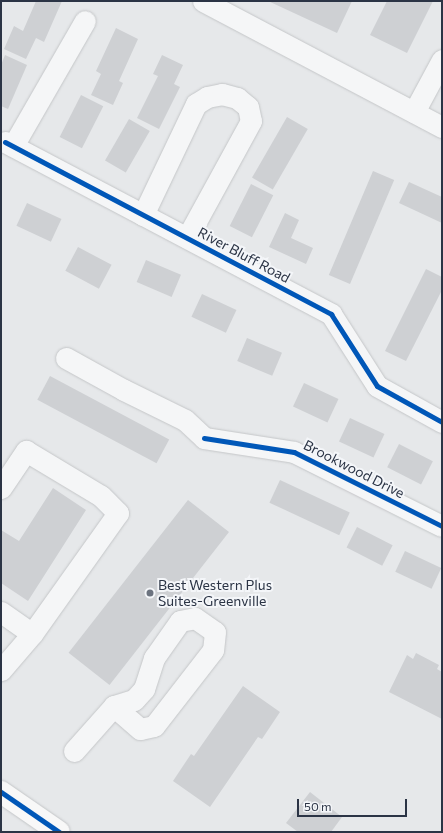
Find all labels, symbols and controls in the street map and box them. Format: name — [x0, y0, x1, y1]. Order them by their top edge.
street label: River Bluff Road — [195, 224, 293, 286]
street label: Brookwood Drive — [301, 436, 407, 502]
place label: Best Western Plus Suites-Greenville — [158, 577, 272, 610]
marker: Best Western Plus Suites-Greenville — [145, 588, 155, 598]
scale bar — [299, 791, 409, 817]
text: 50 m — [304, 799, 332, 813]

